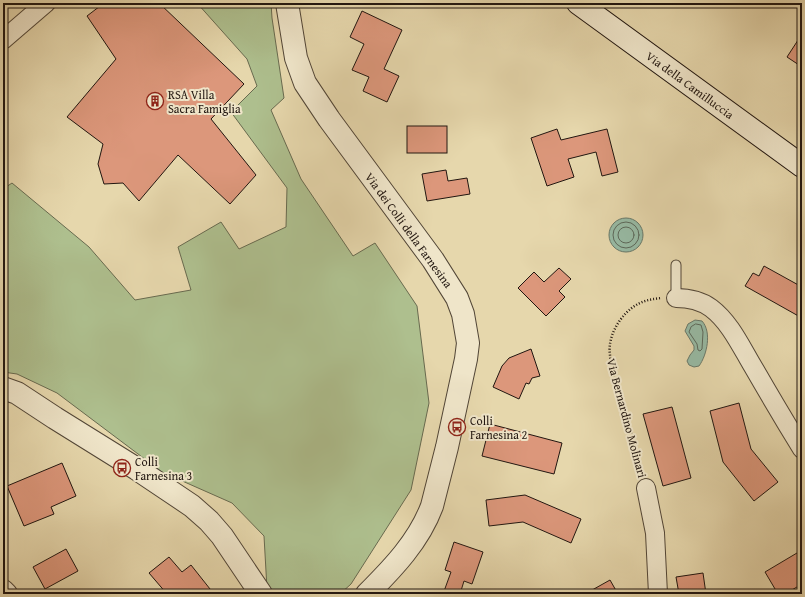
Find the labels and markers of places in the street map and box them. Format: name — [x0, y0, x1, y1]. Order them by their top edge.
place label: RSA Villa Sacra Famiglia — [168, 86, 241, 117]
building icon: RSA Villa Sacra Famiglia — [145, 91, 165, 111]
place label: Colli Farnesina 2 — [470, 412, 528, 443]
bus stop icon: Colli Farnesina 2 — [447, 417, 467, 437]
place label: Colli Farnesina 3 — [135, 453, 193, 484]
bus stop icon: Colli Farnesina 3 — [112, 458, 132, 478]

